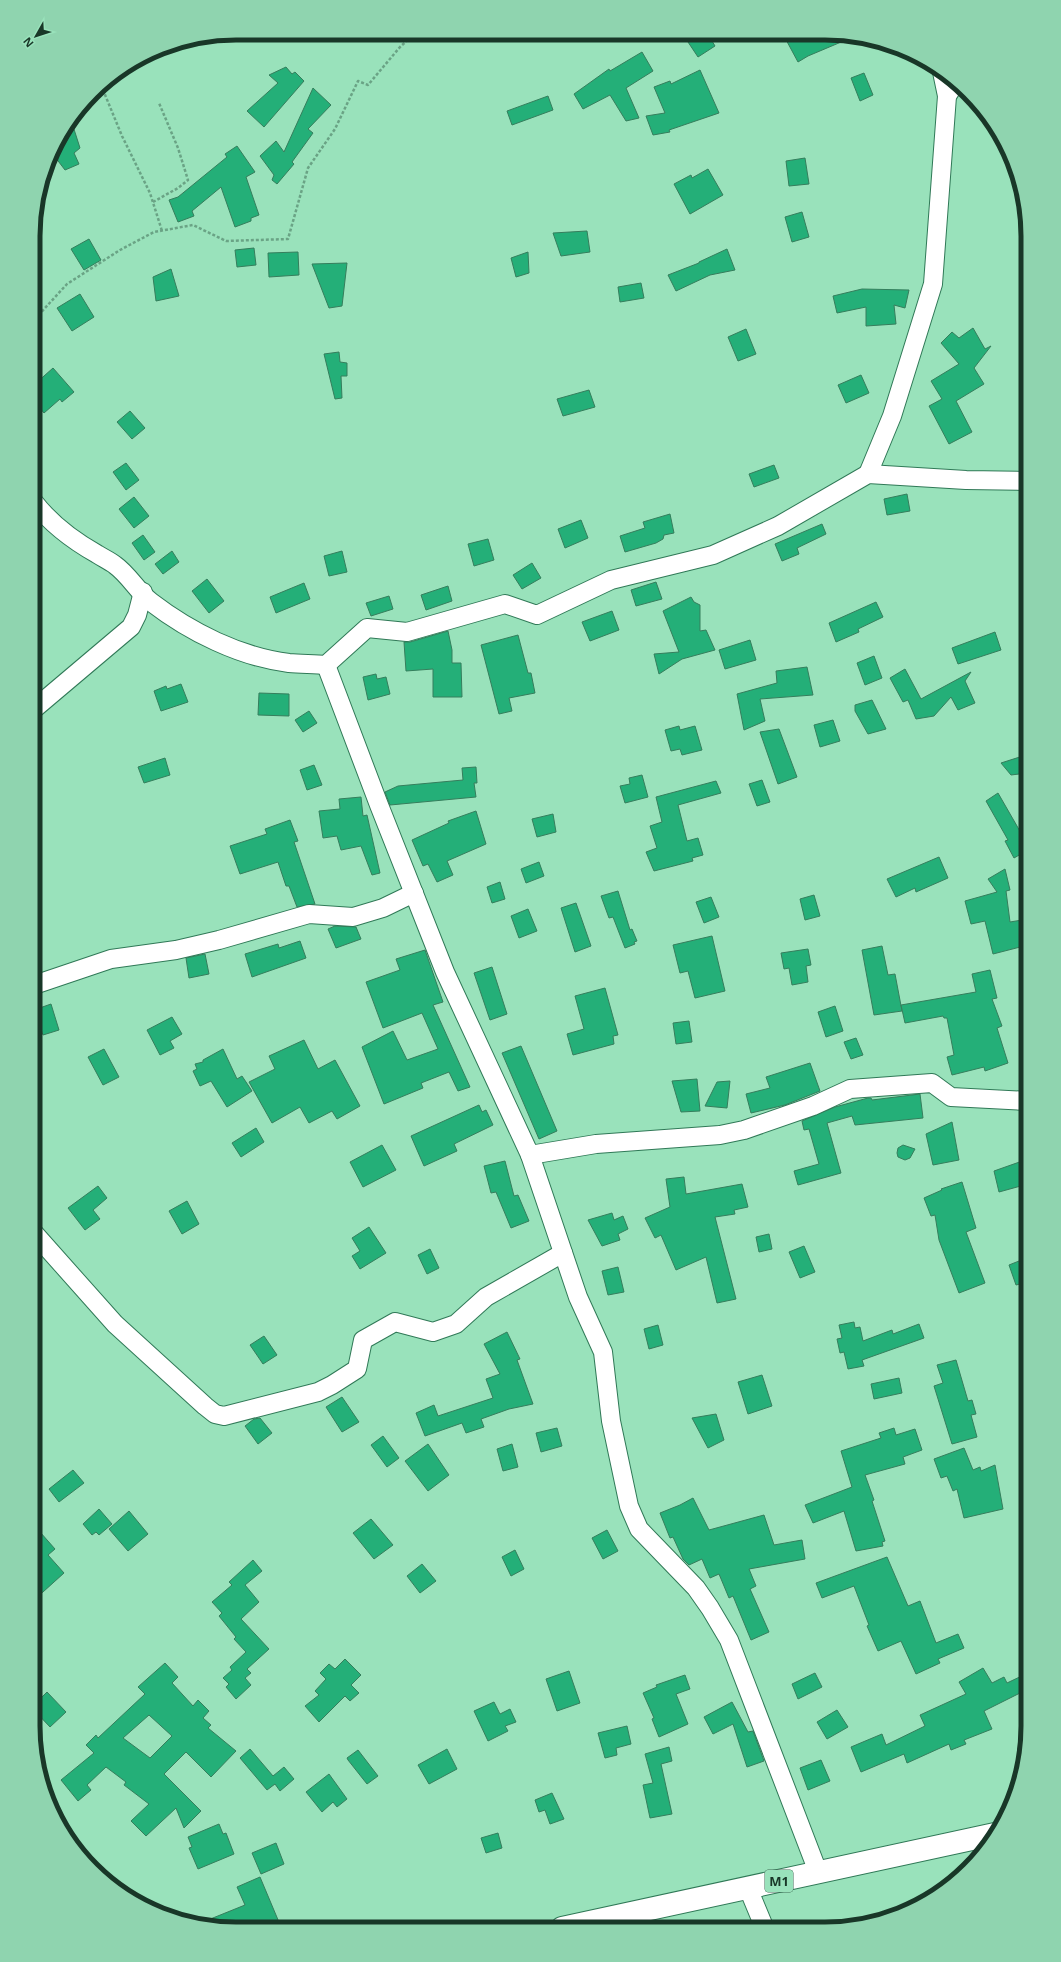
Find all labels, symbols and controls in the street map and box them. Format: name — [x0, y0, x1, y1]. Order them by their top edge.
north arrow — [16, 16, 56, 56]
text: N — [19, 34, 36, 51]
road number: M1 — [765, 1870, 793, 1892]

